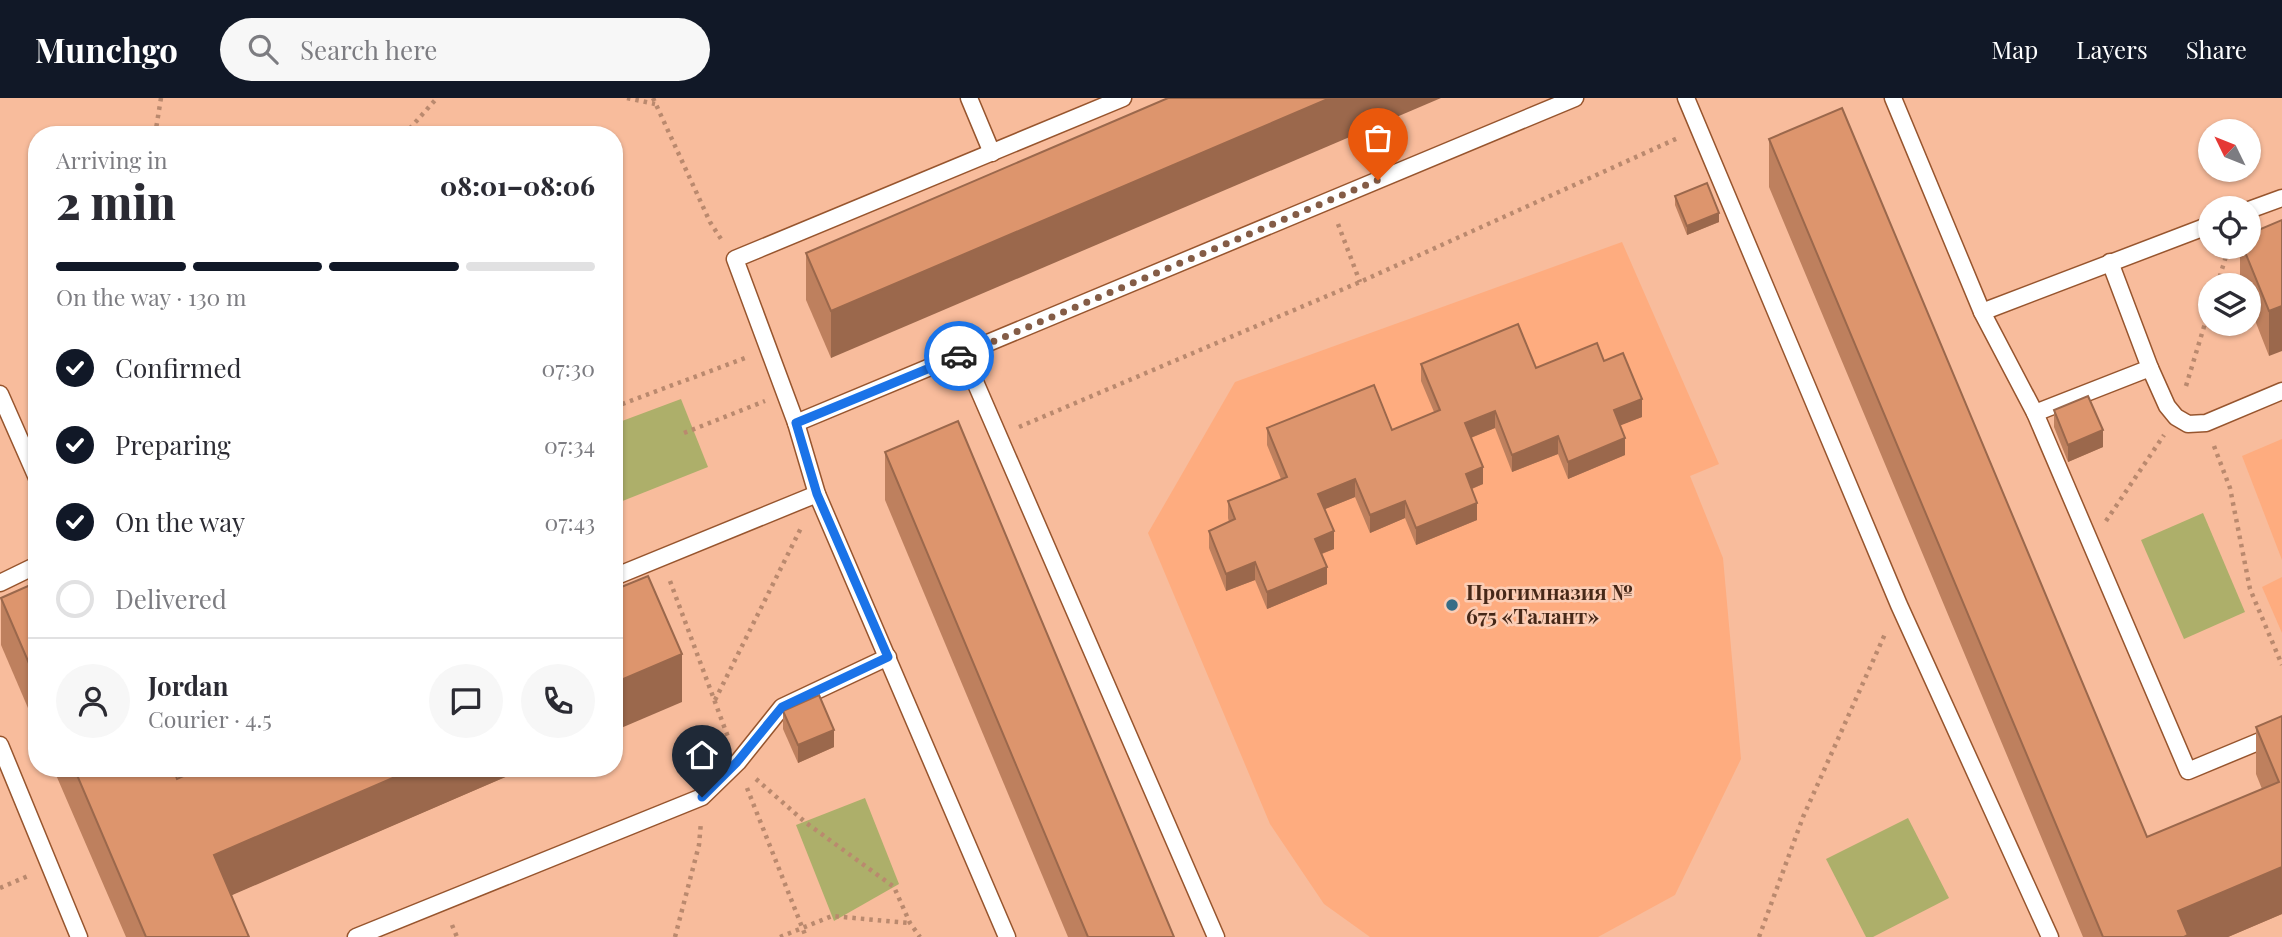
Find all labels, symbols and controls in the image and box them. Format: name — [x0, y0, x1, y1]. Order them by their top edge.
search box — [220, 18, 710, 81]
text: Munchgo — [35, 27, 178, 71]
icon: search — [244, 30, 282, 68]
text: Search here — [300, 32, 437, 67]
text: Map — [1992, 33, 2038, 65]
text: Layers — [2076, 33, 2148, 65]
text: Share — [2186, 33, 2247, 65]
pin — [1348, 108, 1408, 180]
icon: bag — [1359, 119, 1397, 157]
north arrow — [2198, 119, 2261, 182]
map controls — [2198, 119, 2261, 336]
text: Arriving in — [56, 144, 168, 175]
text: 08:01–08:06 — [440, 168, 595, 203]
text: 2 min — [56, 170, 176, 232]
button: locate — [2198, 196, 2261, 259]
button: layers — [2198, 273, 2261, 336]
text: On the way · 130 m — [56, 281, 247, 312]
courier — [924, 321, 994, 391]
icon: car — [940, 337, 978, 375]
icon: check — [56, 349, 94, 387]
text: Confirmed — [115, 350, 242, 385]
text: 07:30 — [542, 352, 595, 383]
icon: check — [56, 426, 94, 464]
text: Preparing — [115, 427, 231, 462]
text: 07:34 — [544, 429, 595, 460]
icon: check — [56, 503, 94, 541]
text: On the way — [115, 504, 245, 539]
text: 07:43 — [544, 506, 595, 537]
place label: Прогимназия № 675 «Талант» — [1466, 577, 1633, 629]
text: Delivered — [115, 581, 227, 616]
marker: Прогимназия № 675 «Талант» — [1444, 597, 1460, 613]
button: person — [56, 664, 130, 738]
button: chat — [429, 664, 503, 738]
button: phone — [521, 664, 595, 738]
text: Jordan — [148, 668, 228, 703]
text: Courier · 4.5 — [148, 703, 272, 734]
pin — [672, 725, 732, 797]
icon: home — [683, 736, 721, 774]

